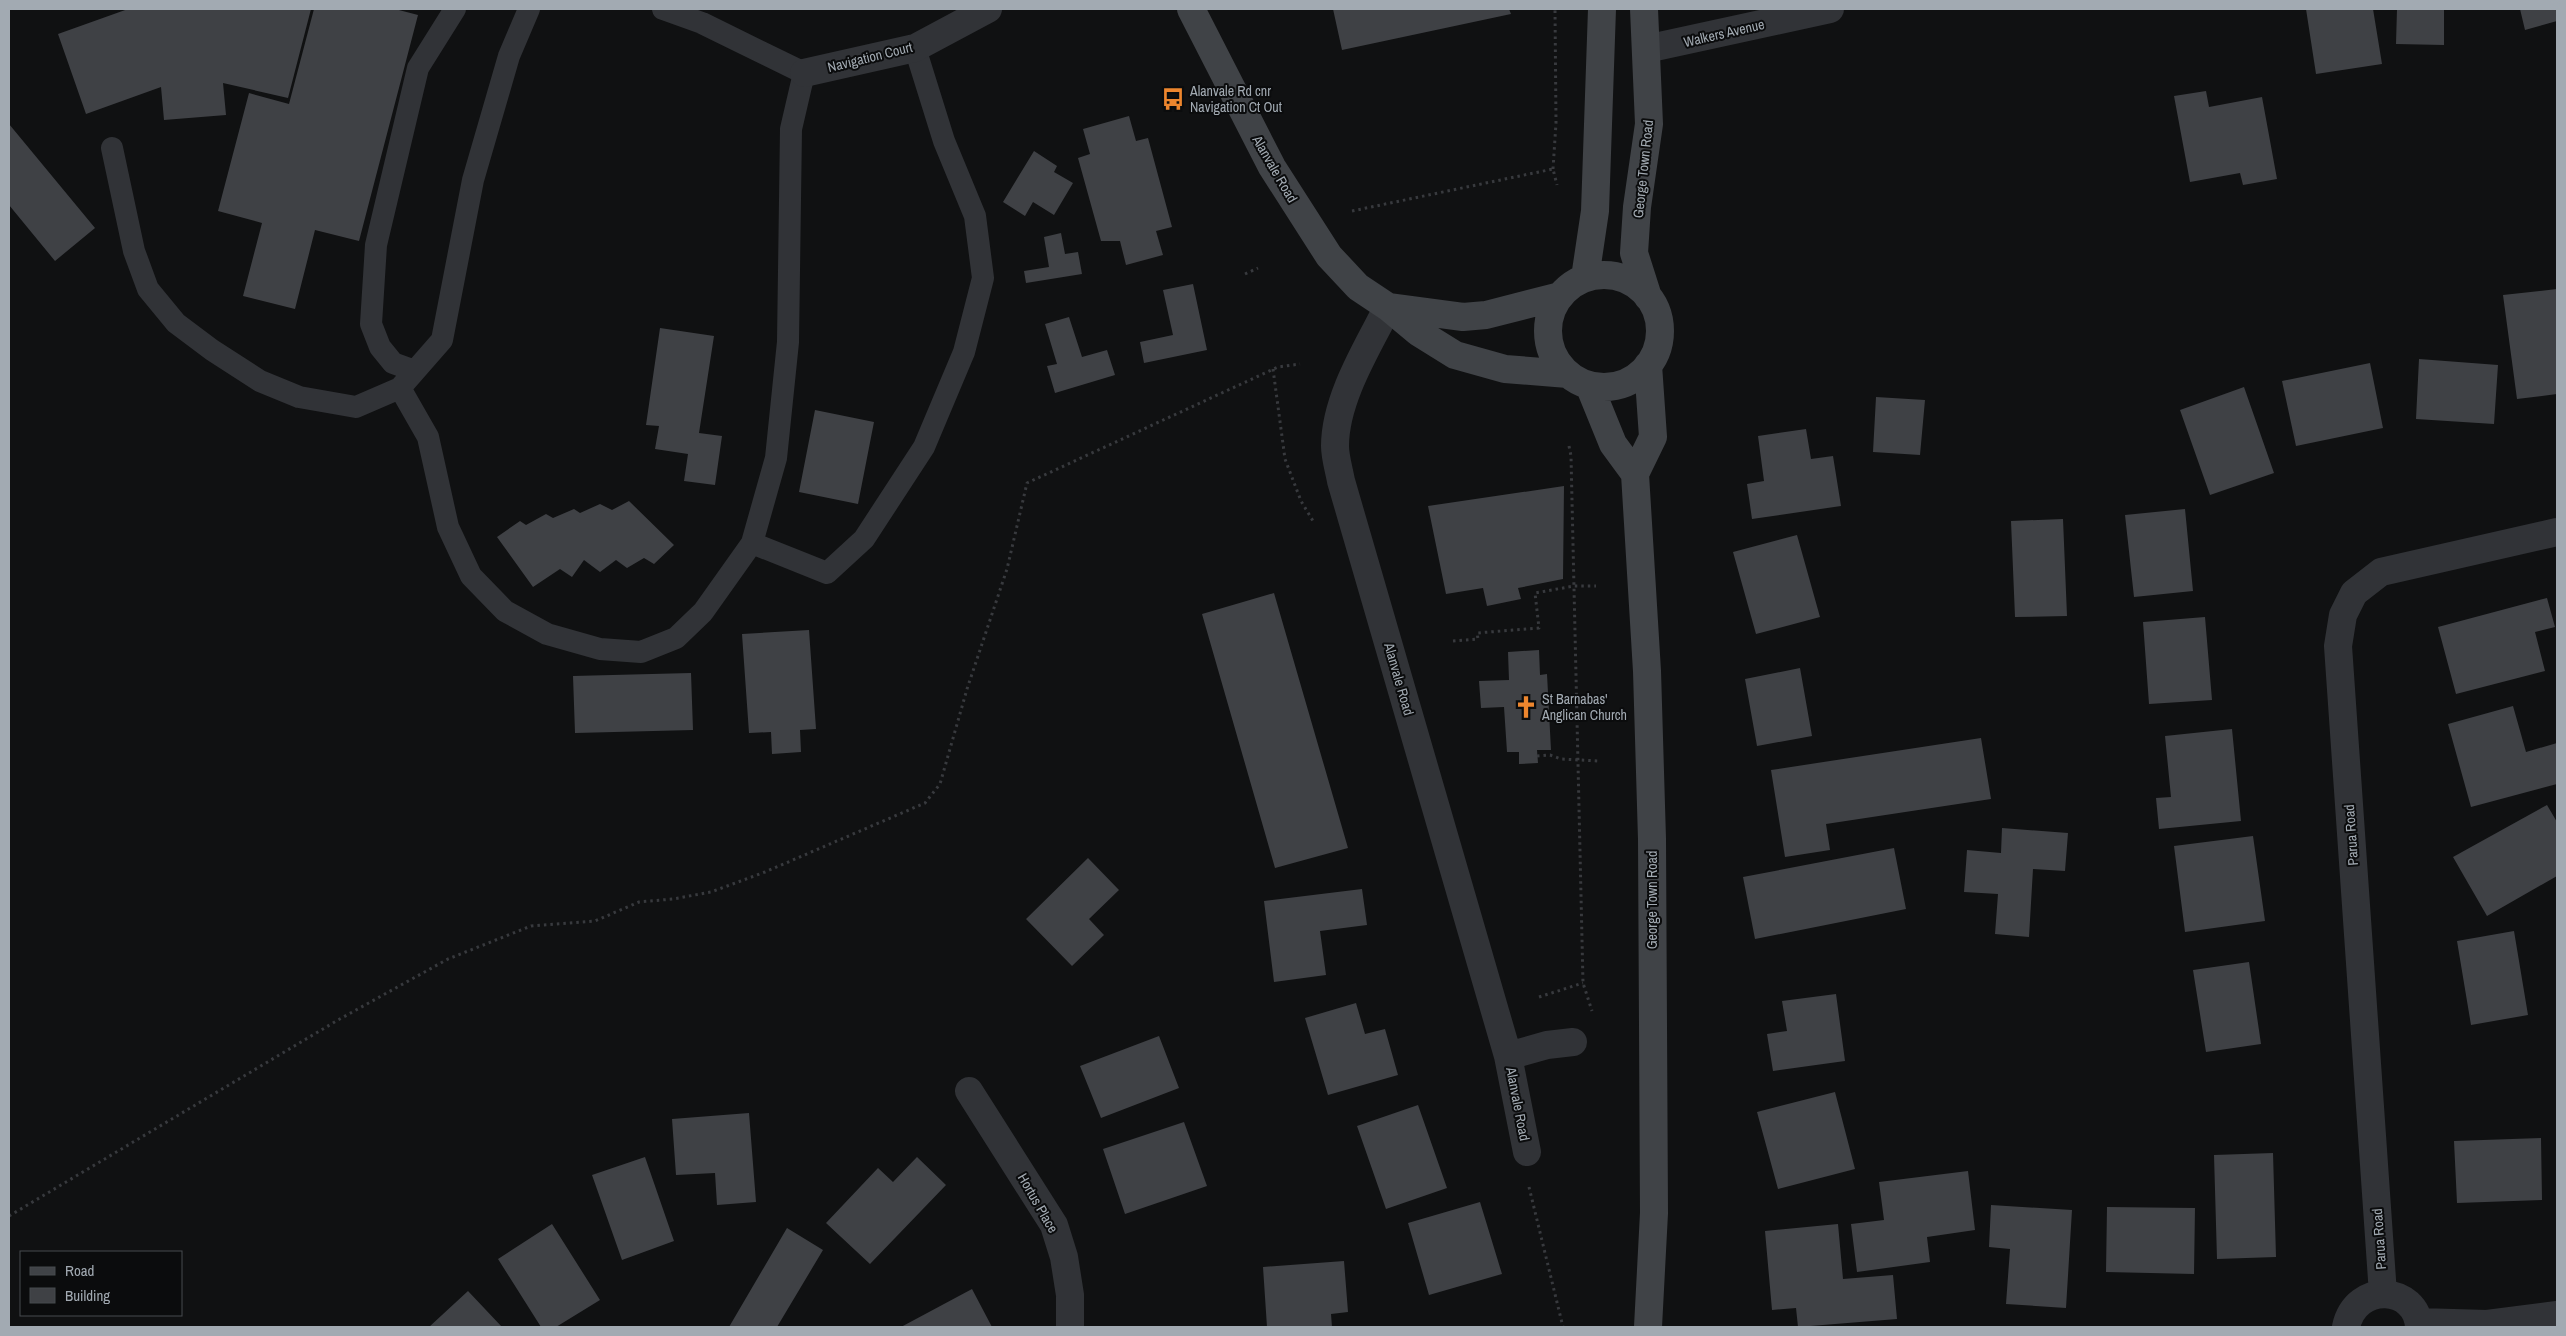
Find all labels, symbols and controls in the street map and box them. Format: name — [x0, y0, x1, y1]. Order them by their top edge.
street label: Walkers Avenue — [1682, 15, 1766, 51]
street label: Navigation Court — [826, 38, 914, 76]
place label: Alanvale Rd cnr Navigation Ct Out — [1189, 82, 1282, 116]
bus stop icon: Alanvale Rd cnr Navigation Ct Out — [1160, 86, 1186, 112]
street label: George Town Road — [1629, 119, 1657, 219]
street label: Alanvale Road — [1248, 131, 1301, 206]
street label: Alanvale Road — [1380, 640, 1418, 717]
place label: St Barnabas' Anglican Church — [1541, 690, 1627, 724]
church icon: St Barnabas' Anglican Church — [1513, 694, 1539, 720]
street label: Parua Road — [2340, 804, 2362, 866]
street label: George Town Road — [1643, 851, 1661, 949]
street label: Alanvale Road — [1502, 1065, 1534, 1142]
street label: Hortus Place — [1014, 1170, 1062, 1236]
street label: Parua Road — [2368, 1208, 2390, 1270]
legend — [20, 1251, 182, 1316]
text: Road — [65, 1260, 94, 1281]
text: Building — [65, 1285, 110, 1306]

